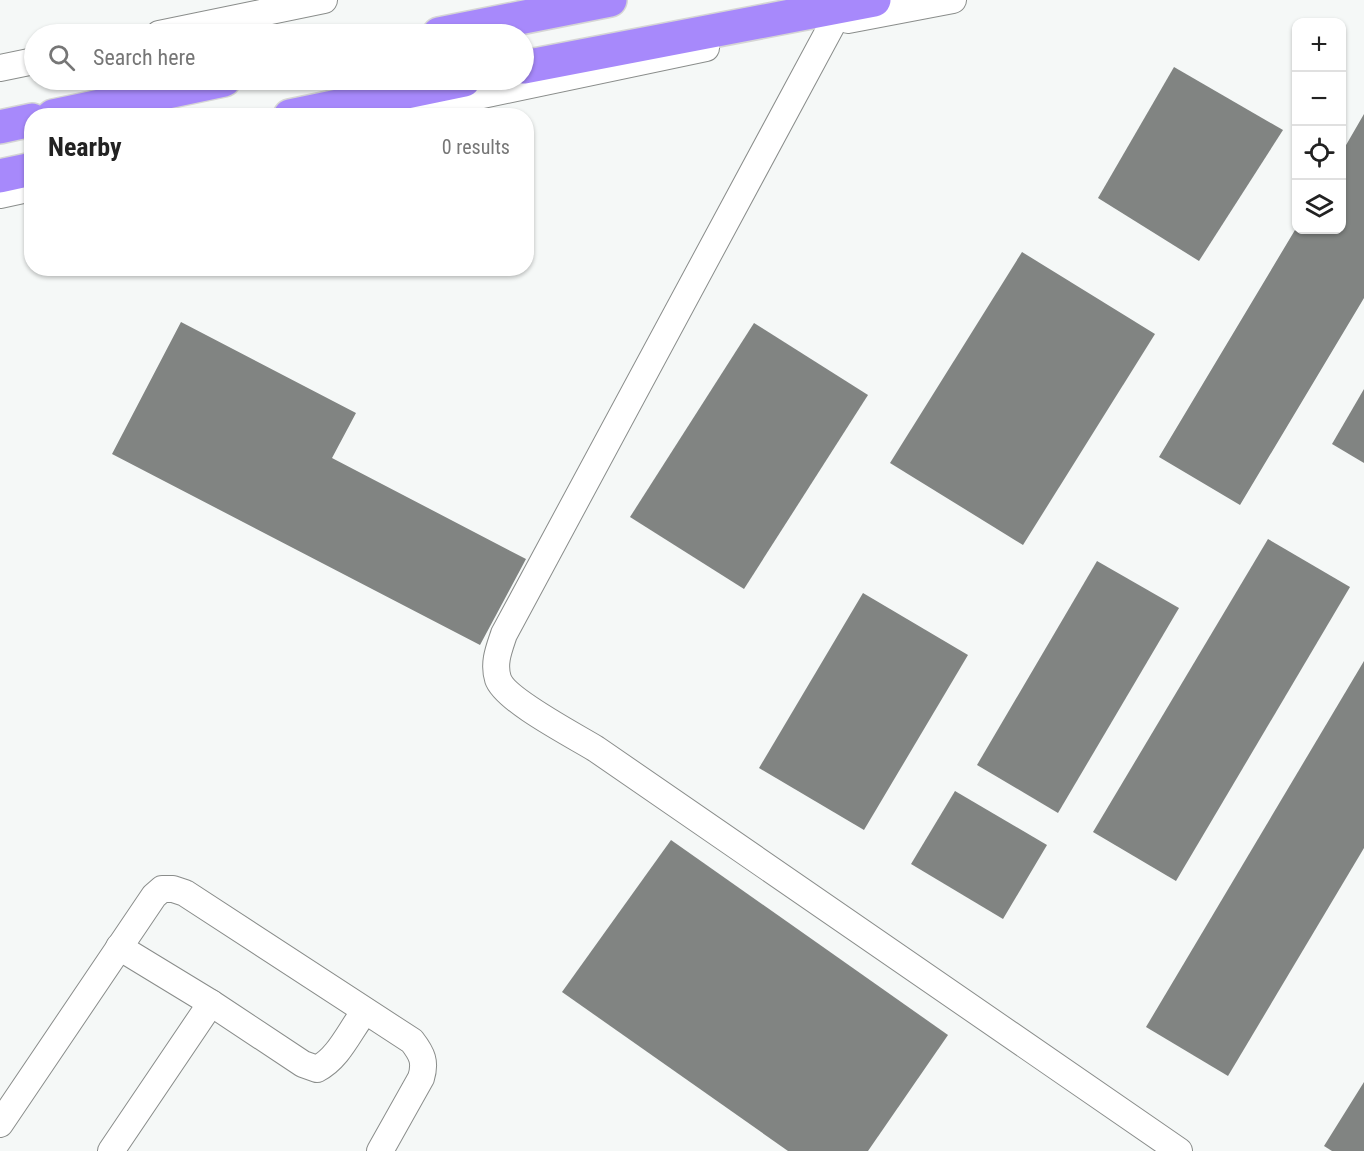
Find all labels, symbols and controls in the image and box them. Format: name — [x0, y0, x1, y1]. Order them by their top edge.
map controls — [1292, 18, 1346, 234]
button: + — [1292, 18, 1346, 72]
search box — [24, 24, 534, 90]
icon: search — [45, 41, 78, 74]
text: Search here — [93, 45, 195, 70]
button: − — [1292, 72, 1346, 126]
button: locate — [1292, 126, 1346, 180]
text: Nearby — [48, 132, 122, 162]
text: 0 results — [442, 135, 510, 159]
button: layers — [1292, 180, 1346, 234]

